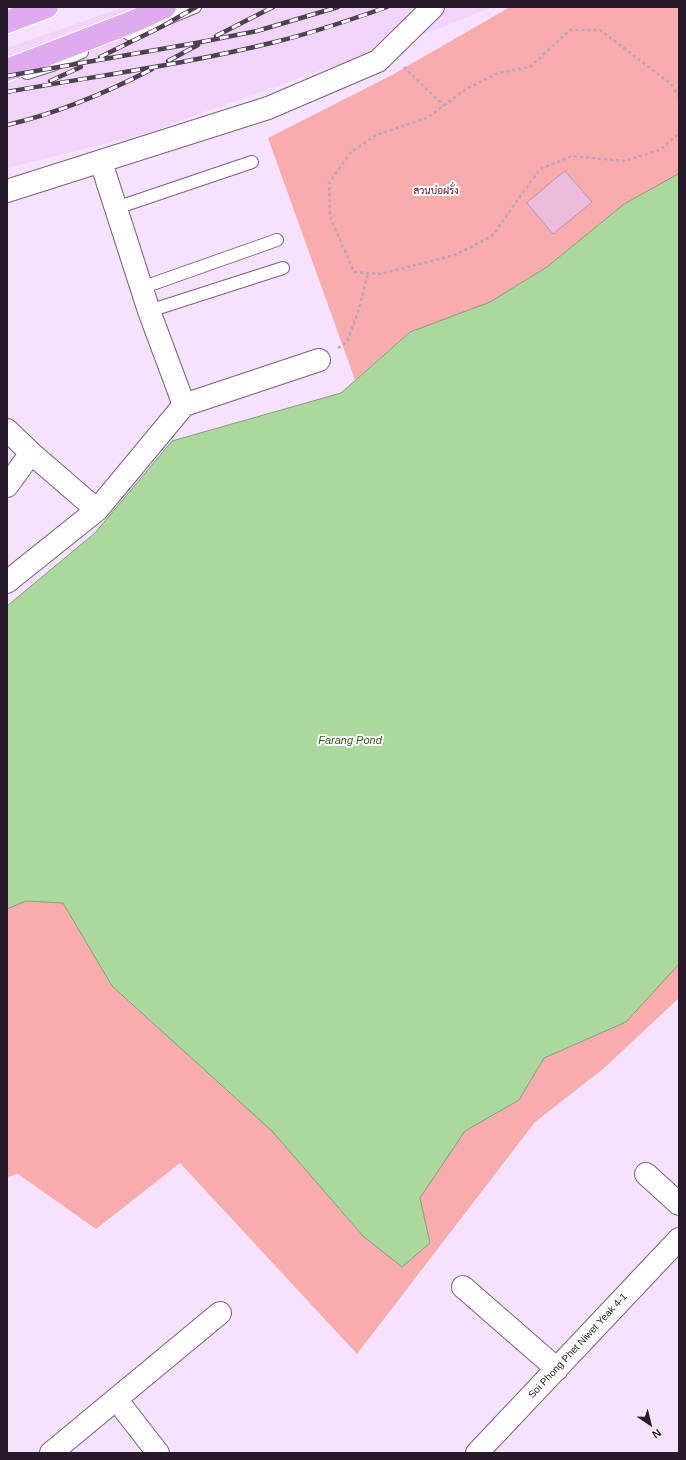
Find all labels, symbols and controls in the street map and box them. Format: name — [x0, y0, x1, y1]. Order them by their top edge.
park label: สวนบ่อฝรั่ง — [413, 185, 459, 197]
water label: Farang Pond — [318, 734, 382, 748]
street label: Soi Phong Phet Niwet Yeak 4-1 — [526, 1291, 630, 1401]
north arrow — [630, 1404, 670, 1444]
text: N — [650, 1427, 664, 1441]

